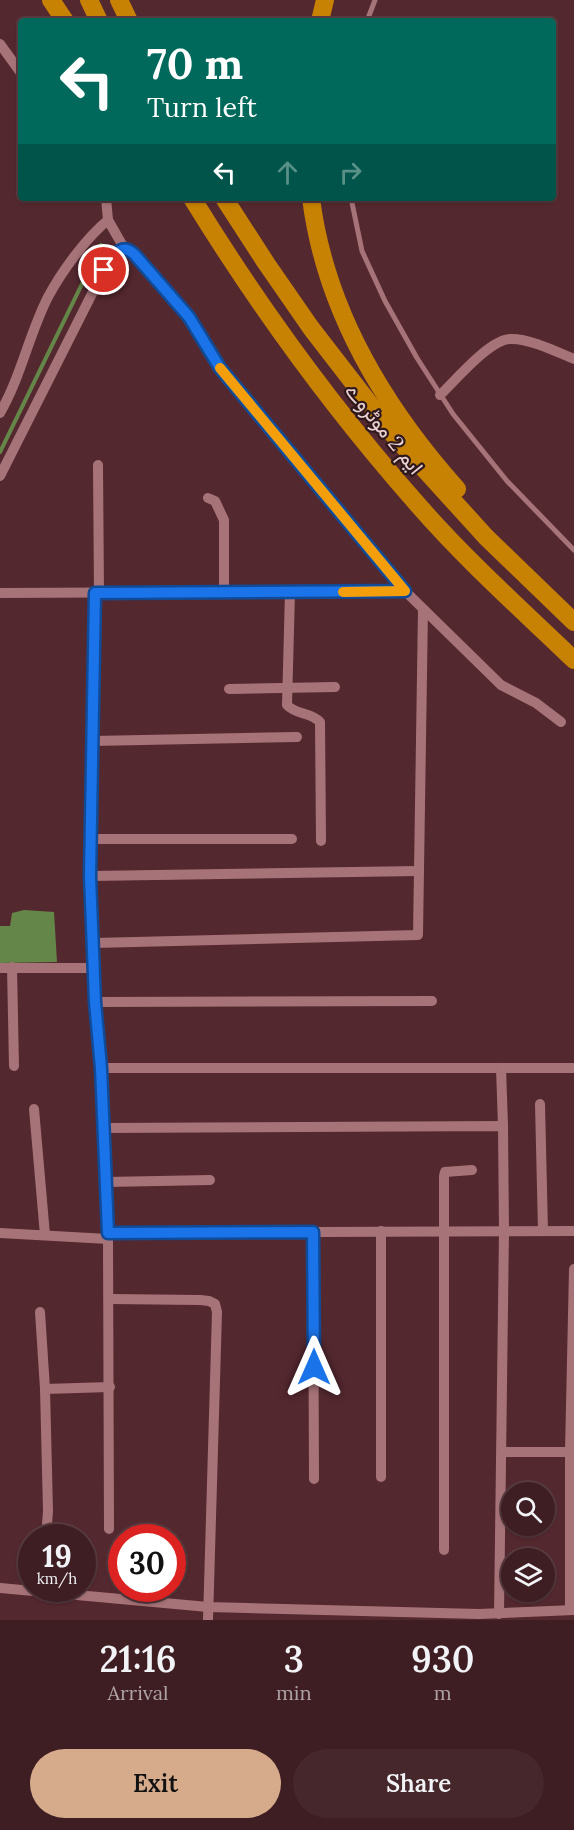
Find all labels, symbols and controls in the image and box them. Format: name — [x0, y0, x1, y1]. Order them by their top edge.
text: 70 m — [147, 37, 243, 91]
icon: left — [48, 42, 126, 120]
text: Turn left — [147, 90, 257, 124]
icon: left — [208, 156, 241, 189]
icon: ahead — [271, 156, 304, 189]
icon: right — [334, 156, 367, 189]
pin — [78, 244, 129, 295]
icon: arrive — [87, 253, 120, 286]
street label: ایم 2 موٹروے — [339, 378, 429, 480]
position arrow — [282, 1335, 346, 1399]
map controls — [501, 1482, 555, 1602]
button: search — [501, 1482, 555, 1536]
speed limit sign: 30 — [108, 1524, 186, 1602]
text: 19 — [42, 1537, 72, 1575]
button: layers — [501, 1548, 555, 1602]
text: km/h — [37, 1569, 77, 1588]
text: 21:16 — [99, 1636, 177, 1682]
text: 3 — [284, 1636, 304, 1682]
text: 930 — [411, 1636, 475, 1682]
text: Arrival — [107, 1680, 169, 1705]
text: min — [276, 1680, 312, 1705]
text: m — [434, 1680, 452, 1705]
button: Exit — [30, 1749, 281, 1818]
button: Share — [293, 1749, 544, 1818]

